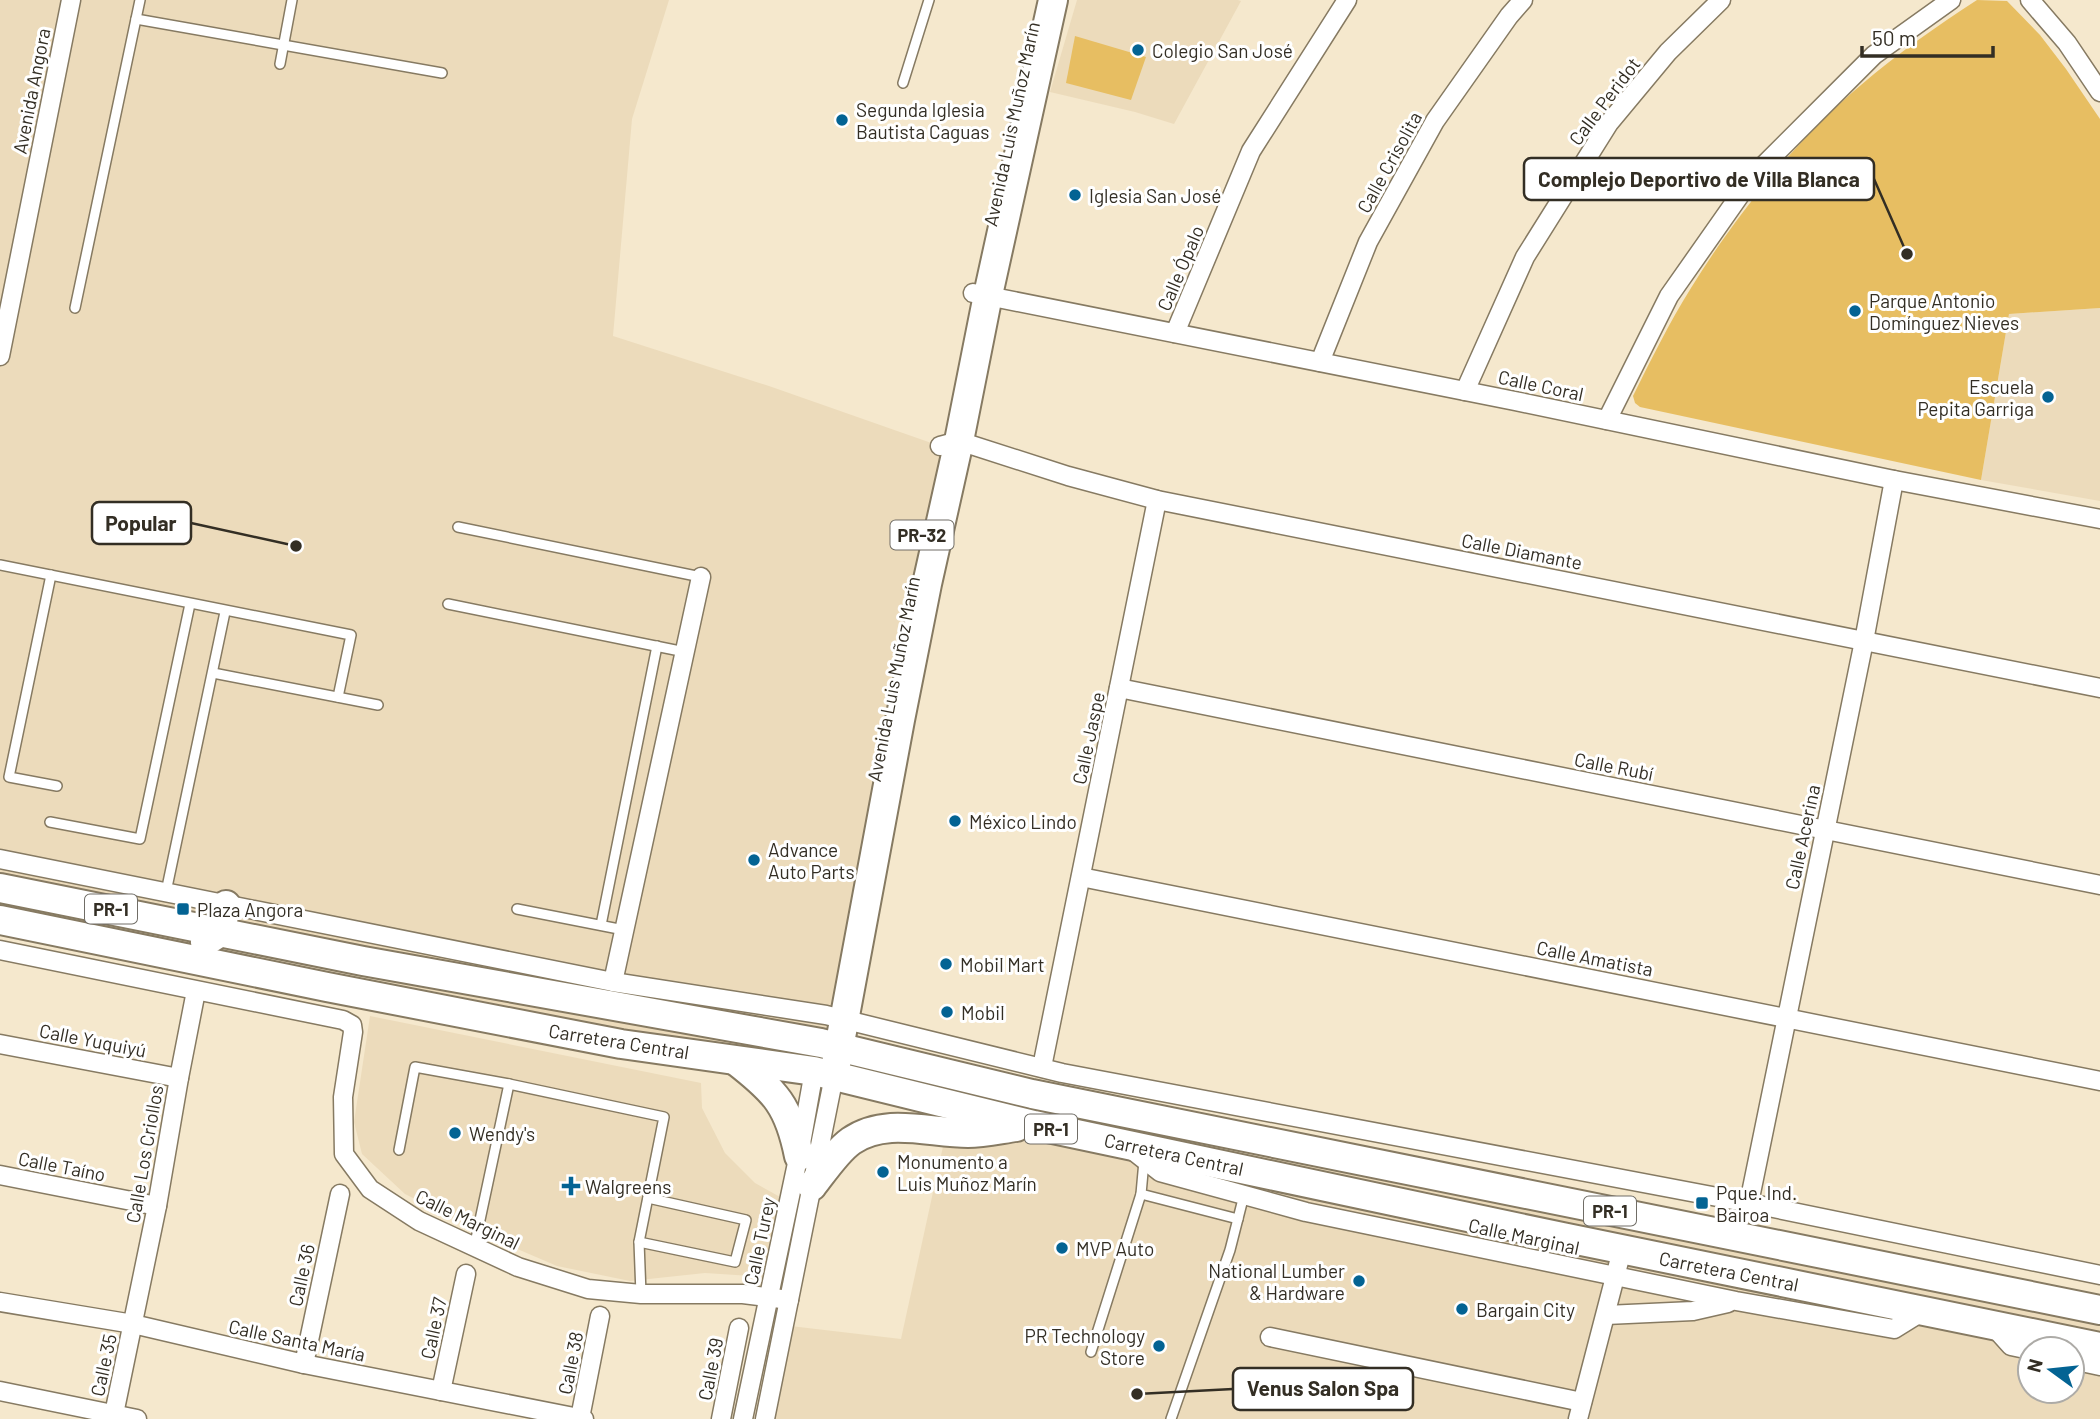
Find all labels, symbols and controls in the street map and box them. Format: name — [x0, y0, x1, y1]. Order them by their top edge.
scale bar — [1862, 14, 1993, 58]
street label: Avenida Luis Muñoz Marín — [978, 20, 1044, 228]
text: 50 m — [1872, 25, 1916, 50]
street label: Avenida Angora — [8, 26, 54, 156]
place label: Colegio San José — [1152, 39, 1293, 62]
marker: Colegio San José — [1130, 42, 1146, 58]
street label: Calle Peridot — [1563, 53, 1645, 149]
place label: Segunda Iglesia Bautista Caguas — [856, 98, 989, 143]
street label: Calle Crisolita — [1352, 107, 1426, 217]
marker: Segunda Iglesia Bautista Caguas — [834, 112, 850, 128]
callout: Complejo Deportivo de Villa Blanca — [1524, 158, 1874, 200]
text: Complejo Deportivo de Villa Blanca — [1538, 166, 1860, 191]
place label: Iglesia San José — [1089, 184, 1221, 207]
marker: Iglesia San José — [1067, 187, 1083, 203]
street label: Calle Ópalo — [1152, 222, 1208, 314]
place label: Parque Antonio Domínguez Nieves — [1869, 289, 2019, 334]
marker: Parque Antonio Domínguez Nieves — [1847, 303, 1863, 319]
street label: Calle Coral — [1496, 365, 1586, 405]
place label: Escuela Pepita Garriga — [1917, 375, 2034, 420]
marker: Escuela Pepita Garriga — [2040, 389, 2056, 405]
callout: Popular — [92, 502, 191, 544]
text: Popular — [105, 510, 177, 535]
road number: PR-32 — [890, 520, 954, 550]
street label: Calle Diamante — [1460, 528, 1584, 574]
street label: Avenida Luis Muñoz Marín — [862, 574, 924, 784]
street label: Calle Jaspe — [1067, 690, 1109, 786]
street label: Calle Rubí — [1573, 747, 1655, 785]
street label: Calle Acerina — [1780, 782, 1824, 892]
place label: México Lindo — [969, 810, 1077, 833]
marker: México Lindo — [947, 813, 963, 829]
place label: Advance Auto Parts — [768, 838, 855, 883]
marker: Advance Auto Parts — [746, 852, 762, 868]
road number: PR-1 — [85, 894, 137, 924]
place label: Plaza Angora — [197, 898, 303, 921]
marker: Plaza Angora — [175, 901, 191, 917]
street label: Calle Amatista — [1535, 935, 1655, 981]
place label: Mobil Mart — [960, 953, 1045, 976]
marker: Mobil Mart — [938, 956, 954, 972]
place label: Mobil — [961, 1001, 1005, 1024]
marker: Mobil — [939, 1004, 955, 1020]
street label: Calle Yuquiyú — [37, 1018, 149, 1062]
street label: Carretera Central — [547, 1019, 691, 1063]
street label: Calle Los Criollos — [121, 1083, 167, 1225]
road number: PR-1 — [1025, 1114, 1077, 1144]
place label: Wendy's — [469, 1122, 535, 1145]
marker: Wendy's — [447, 1125, 463, 1141]
street label: Carretera Central — [1102, 1128, 1246, 1180]
street label: Calle Taíno — [16, 1146, 108, 1186]
place label: Monumento a Luis Muñoz Marín — [897, 1150, 1037, 1195]
marker: Monumento a Luis Muñoz Marín — [875, 1164, 891, 1180]
place label: Walgreens — [585, 1175, 671, 1198]
marker: Walgreens — [563, 1178, 579, 1194]
place label: Pque. Ind. Bairoa — [1716, 1181, 1797, 1226]
street label: Calle Marginal — [412, 1184, 524, 1254]
street label: Calle Turey — [738, 1195, 780, 1287]
marker: Pque. Ind. Bairoa — [1694, 1195, 1710, 1211]
road number: PR-1 — [1584, 1196, 1636, 1226]
street label: Calle Marginal — [1466, 1213, 1582, 1259]
place label: MVP Auto — [1076, 1237, 1154, 1260]
marker: MVP Auto — [1054, 1240, 1070, 1256]
street label: Calle 36 — [283, 1242, 319, 1308]
street label: Carretera Central — [1657, 1246, 1801, 1296]
place label: National Lumber & Hardware — [1208, 1259, 1345, 1304]
marker: National Lumber & Hardware — [1351, 1273, 1367, 1289]
street label: Calle 37 — [415, 1295, 451, 1361]
place label: Bargain City — [1476, 1298, 1575, 1321]
marker: Bargain City — [1454, 1301, 1470, 1317]
street label: Calle Santa María — [227, 1314, 367, 1366]
place label: PR Technology Store — [1024, 1324, 1145, 1369]
street label: Calle 38 — [553, 1330, 587, 1396]
street label: Calle 35 — [85, 1332, 121, 1398]
north arrow — [2016, 1335, 2086, 1405]
street label: Calle 39 — [693, 1336, 727, 1402]
marker: PR Technology Store — [1151, 1338, 1167, 1354]
text: N — [2021, 1356, 2047, 1375]
callout: Venus Salon Spa — [1233, 1368, 1413, 1410]
text: Venus Salon Spa — [1247, 1375, 1399, 1400]

